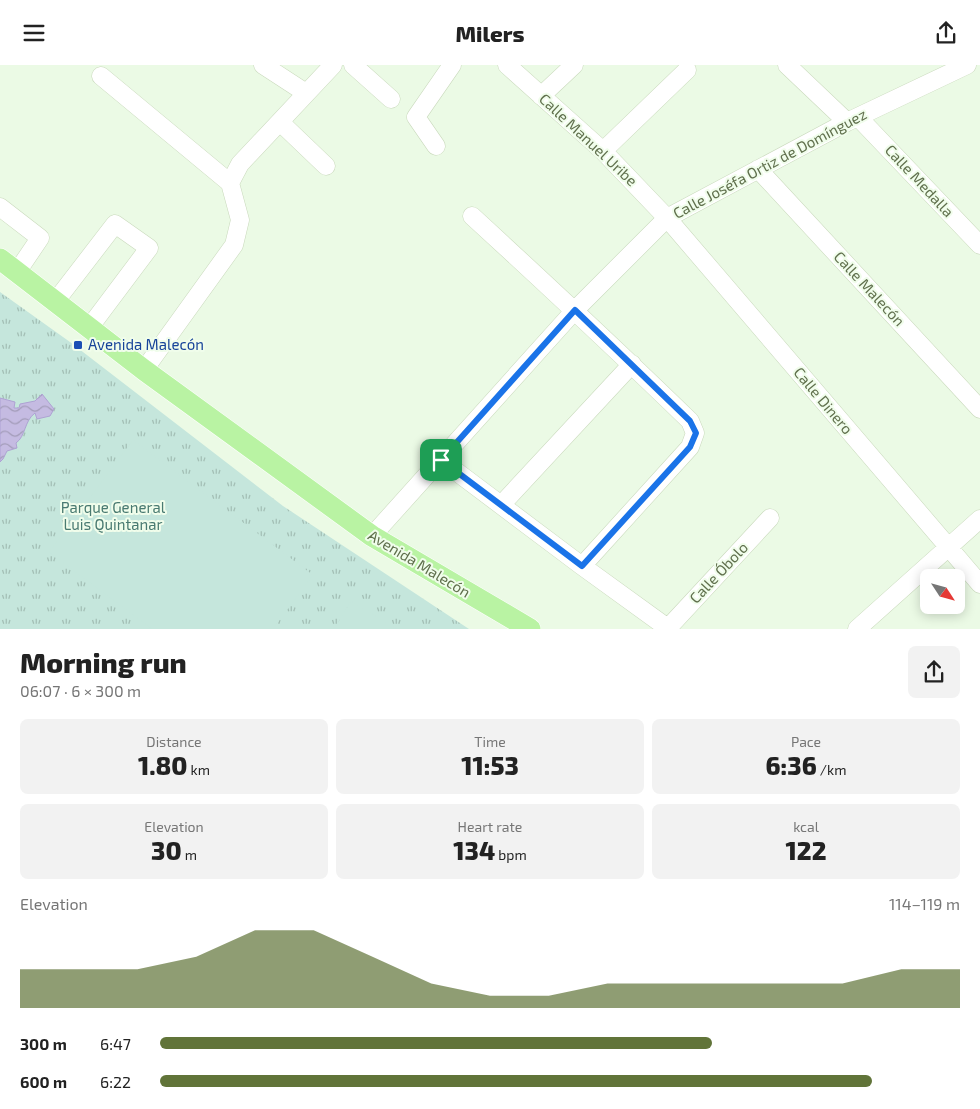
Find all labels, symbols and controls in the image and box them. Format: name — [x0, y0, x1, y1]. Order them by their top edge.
icon: menu — [20, 19, 48, 47]
icon: share — [932, 19, 960, 47]
text: Milers — [456, 20, 524, 46]
street label: Calle Manuel Uribe — [536, 89, 641, 189]
street label: Calle Joséfa Ortiz de Domínguez — [670, 104, 869, 222]
street label: Calle Medalla — [882, 140, 958, 220]
street label: Calle Malecón — [831, 247, 909, 329]
place label: Avenida Malecón — [88, 335, 204, 353]
marker: Avenida Malecón — [72, 339, 84, 351]
street label: Calle Dinero — [791, 363, 857, 438]
pin — [420, 439, 462, 481]
icon: arrive — [427, 446, 455, 474]
park label: Parque General Luis Quintanar — [61, 498, 166, 534]
street label: Avenida Malecón — [365, 526, 474, 601]
street label: Calle Óbolo — [685, 538, 751, 607]
north arrow — [920, 569, 965, 614]
map controls — [920, 569, 965, 614]
text: Morning run — [20, 645, 187, 679]
button: share — [908, 646, 960, 698]
text: 06:07 · 6 × 300 m — [20, 681, 141, 700]
text: Distance — [146, 733, 202, 750]
text: Time — [474, 733, 506, 750]
text: Pace — [791, 733, 821, 750]
text: 1.80 — [138, 750, 188, 780]
text: 11:53 — [461, 750, 519, 780]
text: 6:36 — [766, 750, 817, 780]
text: km — [188, 761, 210, 778]
text: /km — [817, 761, 846, 778]
text: Elevation — [144, 818, 204, 835]
text: Heart rate — [458, 818, 522, 835]
text: kcal — [793, 818, 819, 835]
text: 30 — [151, 835, 182, 865]
text: 134 — [453, 835, 495, 865]
text: 122 — [786, 835, 826, 865]
text: m — [182, 846, 197, 863]
text: bpm — [495, 846, 527, 863]
text: Elevation — [20, 894, 88, 913]
text: 114–119 m — [889, 894, 960, 913]
text: 300 m — [20, 1034, 67, 1053]
text: 6:47 — [100, 1034, 131, 1053]
text: 600 m — [20, 1072, 67, 1091]
text: 6:22 — [100, 1072, 131, 1091]

